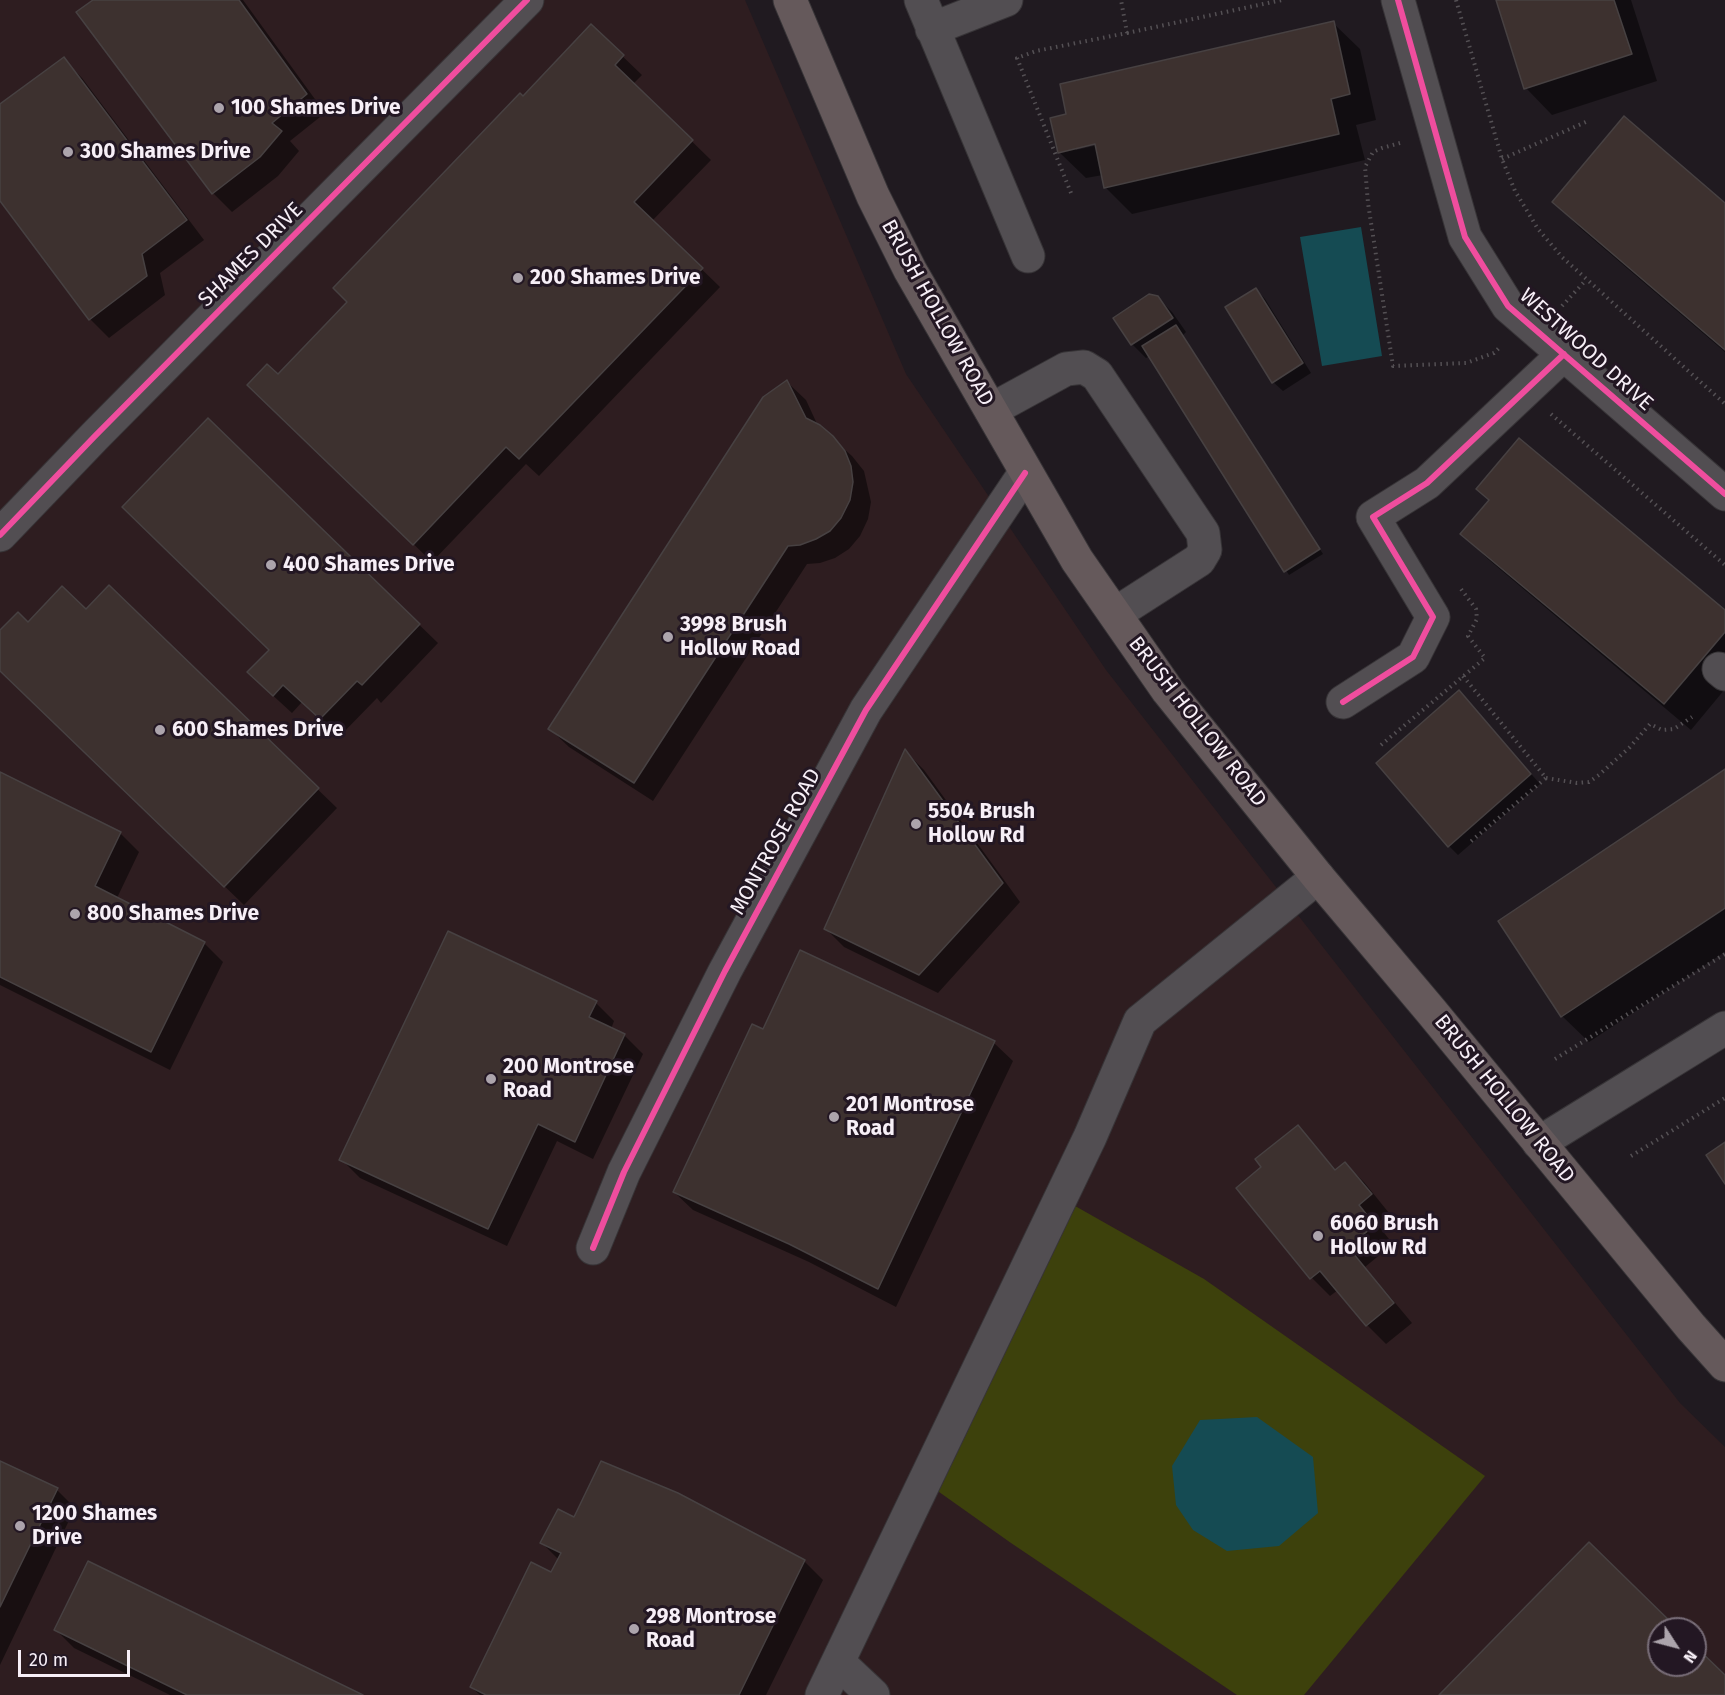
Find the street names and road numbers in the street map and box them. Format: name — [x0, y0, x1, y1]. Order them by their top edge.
street label: SHAMES DRIVE — [193, 197, 309, 313]
street label: BRUSH HOLLOW ROAD — [875, 215, 999, 411]
street label: WESTWOOD DRIVE — [1514, 283, 1658, 417]
street label: BRUSH HOLLOW ROAD — [1123, 632, 1271, 812]
street label: MONTROSE ROAD — [725, 764, 827, 920]
street label: BRUSH HOLLOW ROAD — [1428, 1010, 1580, 1188]

